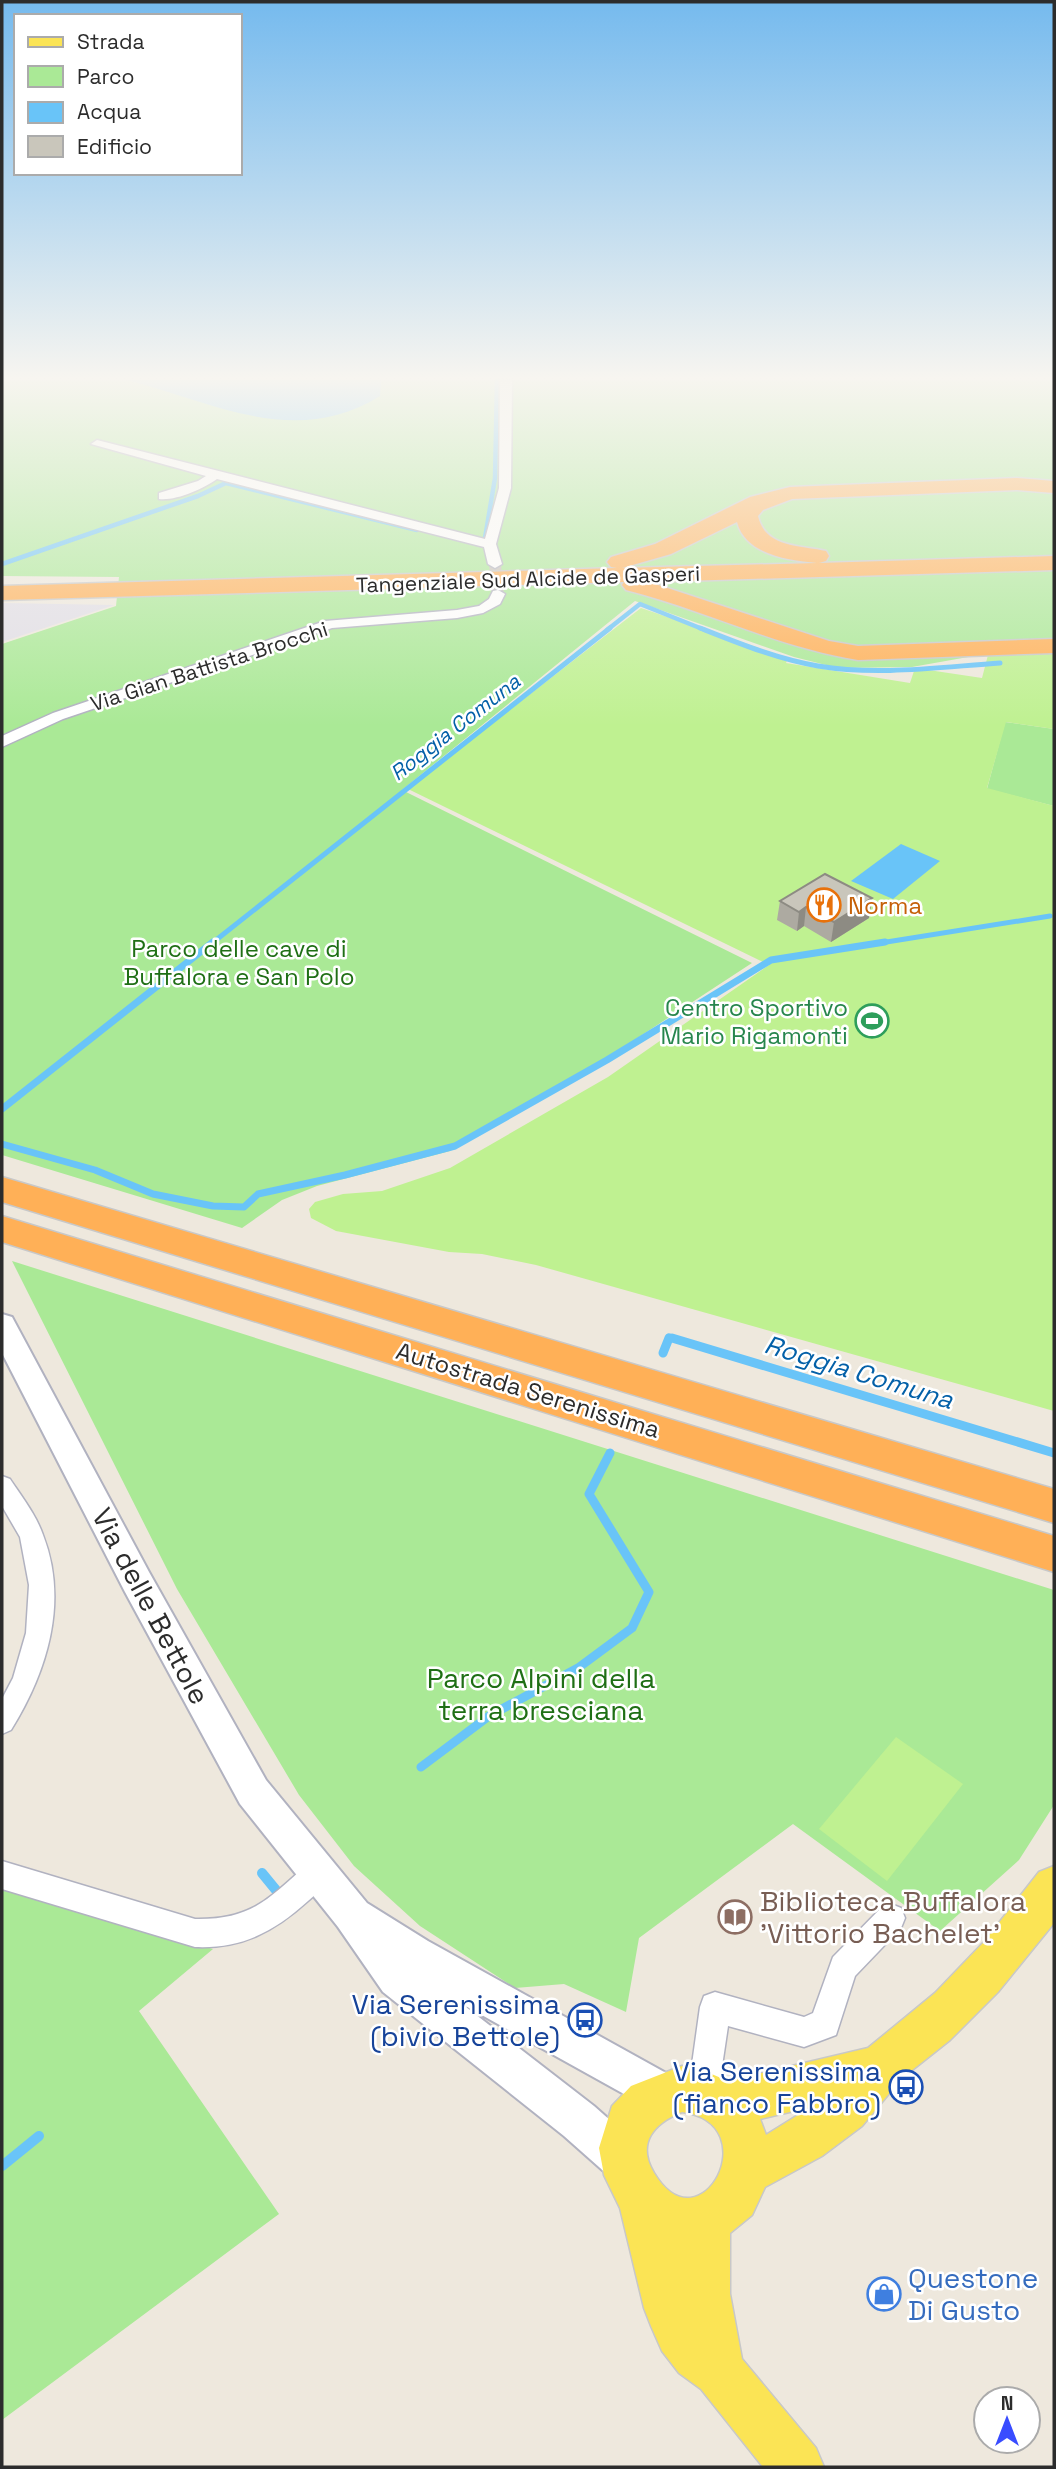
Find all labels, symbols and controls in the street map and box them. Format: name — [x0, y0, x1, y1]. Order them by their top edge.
legend — [14, 14, 242, 175]
text: Strada — [77, 28, 144, 55]
text: Parco — [77, 63, 135, 90]
text: Acqua — [77, 98, 141, 125]
text: Edificio — [77, 133, 152, 160]
street label: Tangenziale Sud Alcide de Gasperi — [355, 559, 701, 599]
street label: Via Gian Battista Brocchi — [87, 615, 331, 717]
water label: Roggia Comuna — [384, 667, 526, 786]
restaurant icon: Norma — [805, 886, 843, 924]
place label: Norma — [848, 890, 922, 921]
park label: Parco delle cave di Buffalora e San Polo — [123, 933, 355, 992]
place label: Centro Sportivo Mario Rigamonti — [661, 992, 848, 1051]
sports icon: Centro Sportivo Mario Rigamonti — [853, 1002, 891, 1040]
water label: Roggia Comuna — [761, 1327, 958, 1417]
street label: Autostrada Serenissima — [392, 1335, 664, 1445]
street label: Via delle Bettole — [84, 1502, 218, 1710]
park label: Parco Alpini della terra bresciana — [427, 1660, 655, 1728]
place label: Biblioteca Buffalora 'Vittorio Bachelet' — [760, 1883, 1026, 1951]
library icon: Biblioteca Buffalora 'Vittorio Bachelet' — [716, 1898, 754, 1936]
place label: Via Serenissima (bivio Bettole) — [352, 1986, 560, 2054]
bus stop icon: Via Serenissima (bivio Bettole) — [566, 2001, 604, 2039]
place label: Via Serenissima (fianco Fabbro) — [673, 2053, 881, 2121]
bus stop icon: Via Serenissima (fianco Fabbro) — [887, 2068, 925, 2106]
place label: Questone Di Gusto — [908, 2260, 1038, 2328]
shop icon: Questone Di Gusto — [865, 2275, 903, 2313]
north arrow — [972, 2385, 1042, 2455]
text: N — [1001, 2391, 1013, 2416]

